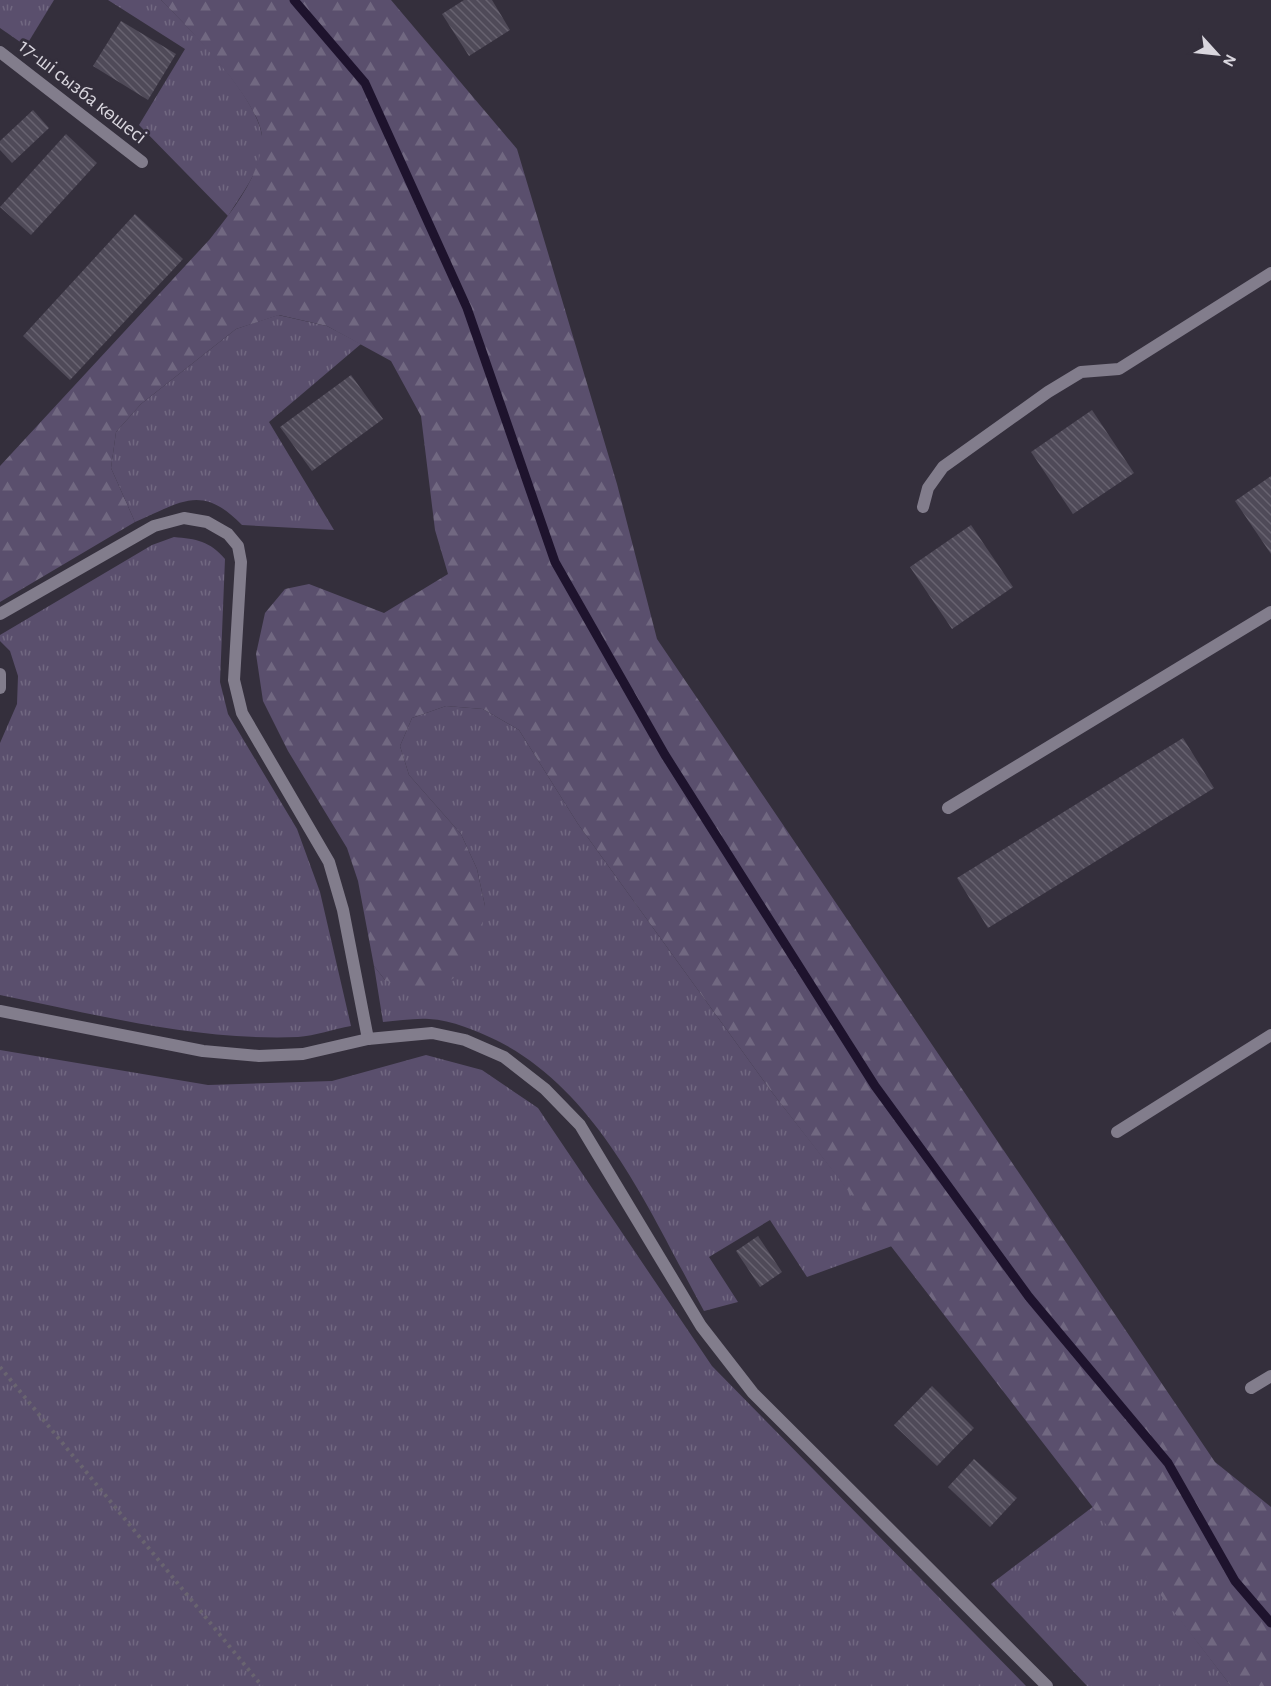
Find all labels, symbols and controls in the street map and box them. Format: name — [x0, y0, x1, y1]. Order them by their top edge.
north arrow — [1187, 24, 1247, 84]
street label: 17-ші сызба көшесі — [15, 35, 151, 148]
text: N — [1220, 52, 1239, 69]

